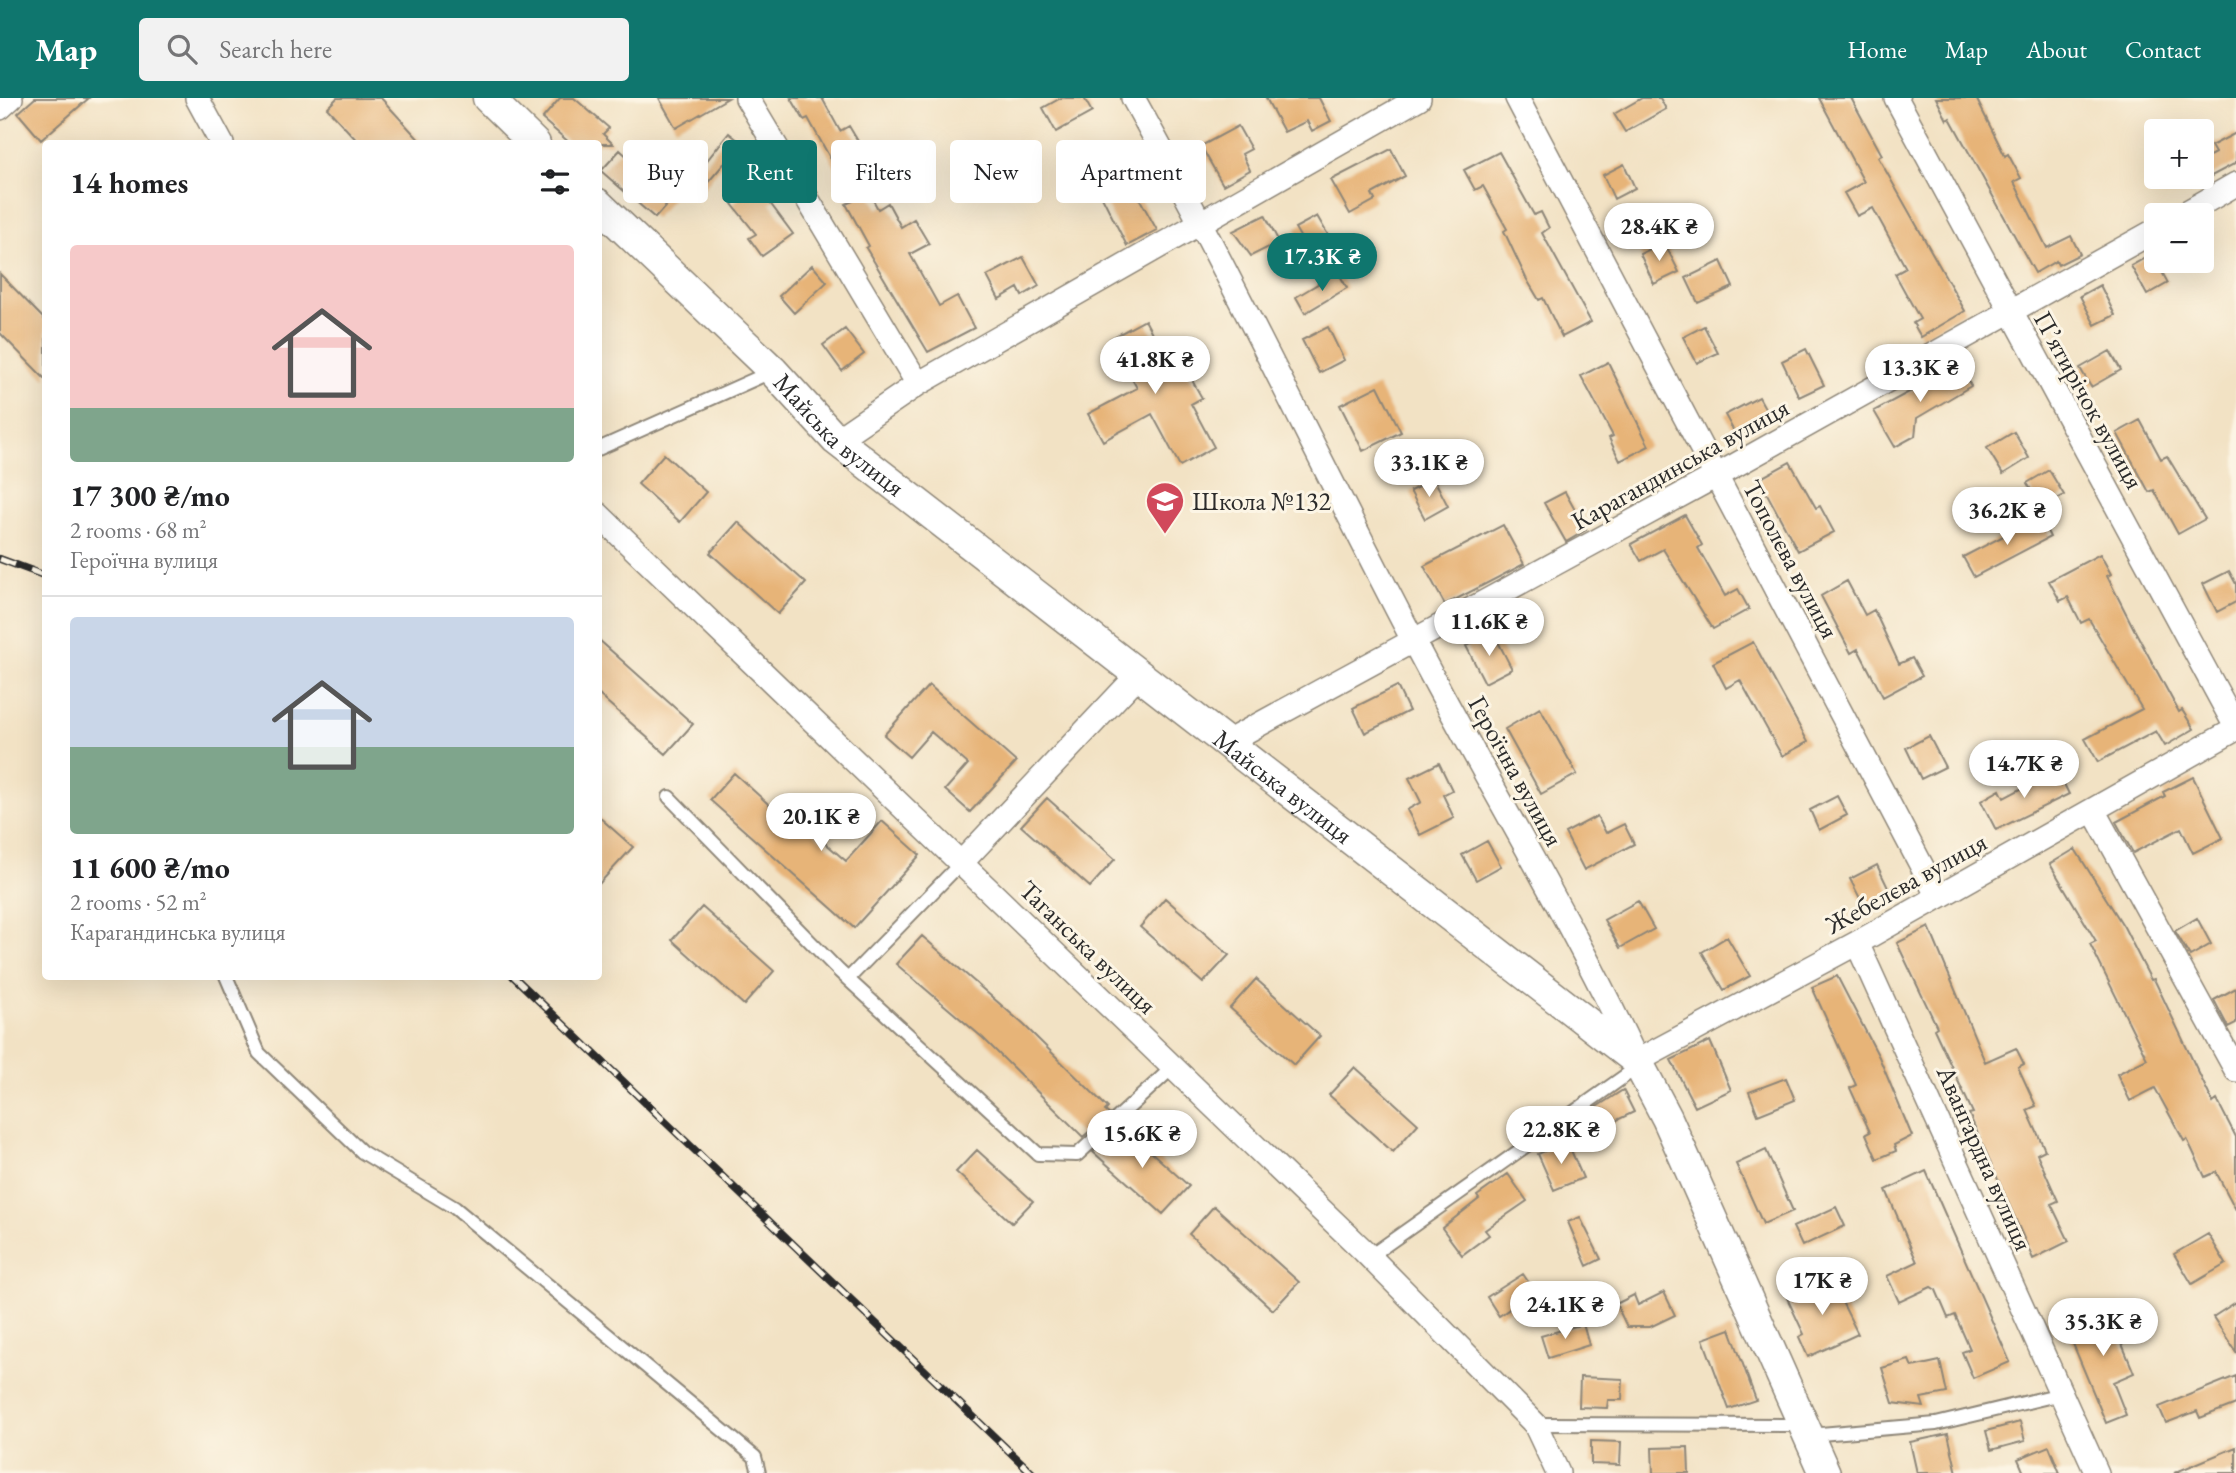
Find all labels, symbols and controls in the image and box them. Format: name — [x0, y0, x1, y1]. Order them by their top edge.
search box — [139, 18, 629, 81]
text: Map — [35, 28, 97, 71]
icon: search — [163, 30, 201, 68]
text: Search here — [219, 32, 332, 66]
text: Home — [1847, 34, 1907, 65]
text: Map — [1945, 34, 1988, 65]
text: About — [2026, 34, 2087, 65]
text: Contact — [2125, 34, 2201, 65]
map controls — [2144, 119, 2214, 273]
button: + — [2144, 119, 2214, 189]
chip: Buy — [623, 140, 708, 203]
chip: Rent — [722, 140, 817, 203]
chip: Filters — [831, 140, 936, 203]
chip: New — [950, 140, 1042, 203]
chip: Apartment — [1056, 140, 1206, 203]
text: 14 homes — [70, 163, 188, 202]
icon: filters — [536, 163, 574, 201]
button: − — [2144, 203, 2214, 273]
pin: 28.4K ₴ — [1594, 204, 1724, 263]
text: 28.4K ₴ — [1620, 211, 1698, 241]
pin: 17.3K ₴ — [1257, 234, 1387, 293]
text: 17.3K ₴ — [1283, 241, 1361, 271]
icon: home — [259, 290, 385, 416]
street label: П’ятирічок вулиця — [2026, 305, 2152, 495]
pin: 41.8K ₴ — [1090, 336, 1220, 396]
text: 41.8K ₴ — [1116, 344, 1194, 374]
pin: 13.3K ₴ — [1855, 344, 1985, 404]
text: 13.3K ₴ — [1881, 352, 1959, 382]
street label: Майська вулиця — [766, 366, 912, 504]
street label: Карагандинська вулиця — [1565, 390, 1795, 538]
pin: 33.1K ₴ — [1364, 440, 1494, 499]
text: 33.1K ₴ — [1390, 447, 1468, 477]
street label: Тополєва вулиця — [1735, 474, 1847, 644]
text: 17 300 ₴/mo — [70, 476, 230, 515]
school or university icon: Школа №132 — [1144, 480, 1186, 535]
place label: Школа №132 — [1192, 484, 1332, 518]
pin: 36.2K ₴ — [1942, 488, 2072, 547]
text: 36.2K ₴ — [1968, 495, 2046, 525]
text: 2 rooms · 68 m² — [70, 515, 207, 545]
text: Героїчна вулиця — [70, 545, 218, 575]
pin: 11.6K ₴ — [1424, 598, 1554, 658]
text: 11.6K ₴ — [1450, 606, 1528, 636]
icon: home — [259, 662, 385, 788]
street label: Героїчна вулиця — [1461, 690, 1571, 852]
street label: Майська вулиця — [1206, 722, 1360, 851]
pin: 14.7K ₴ — [1959, 740, 2089, 800]
text: 14.7K ₴ — [1985, 748, 2063, 778]
pin: 20.1K ₴ — [756, 794, 886, 853]
text: 20.1K ₴ — [782, 801, 860, 831]
street label: Жебелєва вулиця — [1818, 825, 1993, 942]
text: 11 600 ₴/mo — [70, 848, 230, 887]
street label: Таганська вулиця — [1012, 873, 1164, 1021]
text: 2 rooms · 52 m² — [70, 887, 207, 917]
text: Карагандинська вулиця — [70, 917, 286, 947]
street label: Авангардна вулиця — [1929, 1059, 2041, 1256]
pin: 22.8K ₴ — [1496, 1107, 1626, 1166]
pin: 15.6K ₴ — [1077, 1110, 1207, 1170]
text: 22.8K ₴ — [1522, 1114, 1600, 1144]
text: 15.6K ₴ — [1103, 1118, 1181, 1148]
pin: 17K ₴ — [1773, 1258, 1871, 1317]
text: 17K ₴ — [1792, 1265, 1852, 1295]
pin: 24.1K ₴ — [1500, 1282, 1630, 1341]
text: 24.1K ₴ — [1526, 1289, 1604, 1319]
pin: 35.3K ₴ — [2038, 1298, 2168, 1358]
text: 35.3K ₴ — [2064, 1306, 2142, 1336]

